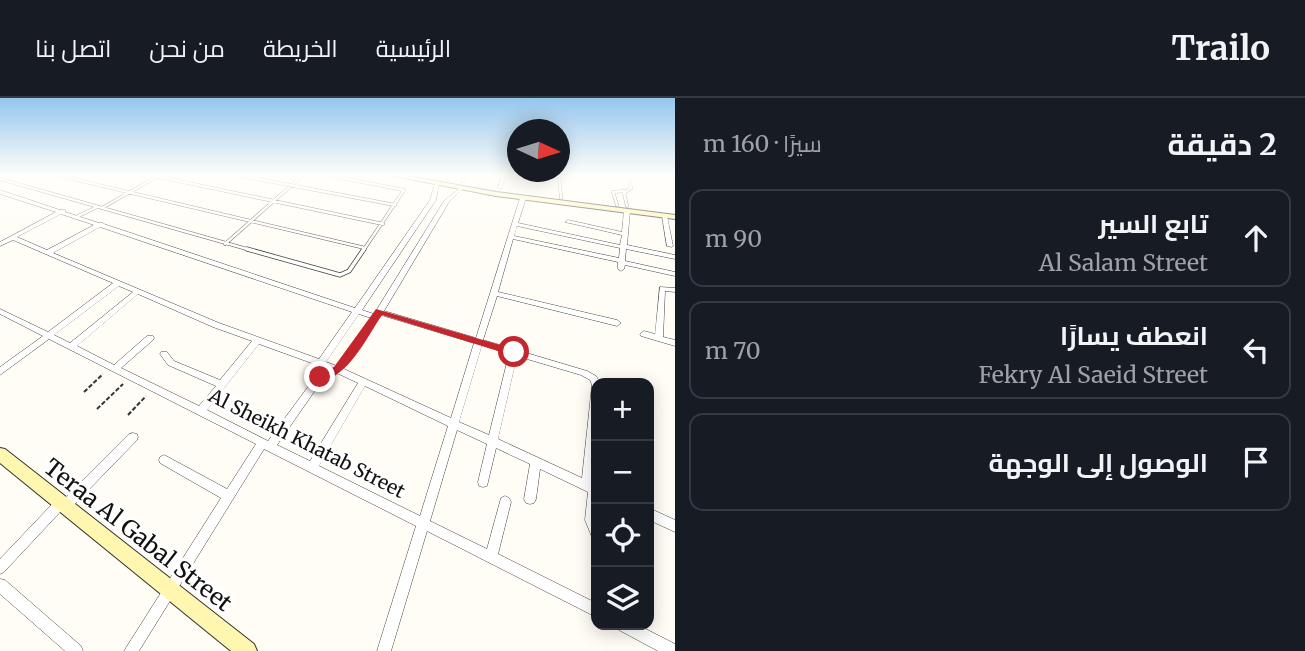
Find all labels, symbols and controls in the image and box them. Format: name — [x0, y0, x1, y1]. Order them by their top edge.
text: Trailo — [1172, 28, 1270, 69]
text: اتصل بنا — [35, 33, 111, 64]
text: من نحن — [149, 33, 225, 64]
text: الخريطة — [263, 33, 338, 64]
text: الرئيسية — [376, 33, 451, 64]
north arrow — [507, 119, 570, 182]
text: 2 دقيقة — [1167, 125, 1277, 163]
text: سيرًا · 160 m — [703, 129, 822, 158]
text: تابع السير — [1098, 207, 1208, 240]
icon: ahead — [1237, 219, 1275, 257]
text: 90 m — [705, 224, 762, 253]
text: Al Salam Street — [1039, 248, 1208, 277]
text: انعطف يسارًا — [1060, 319, 1208, 352]
icon: left — [1237, 331, 1275, 369]
route start — [498, 336, 529, 367]
text: 70 m — [705, 336, 761, 365]
text: Fekry Al Saeid Street — [979, 360, 1208, 389]
route end — [304, 361, 335, 392]
map controls — [591, 378, 654, 630]
button: + — [591, 378, 654, 441]
street label: Al Sheikh Khatab Street — [204, 383, 410, 503]
button: − — [591, 441, 654, 504]
icon: arrive — [1237, 443, 1275, 481]
text: الوصول إلى الوجهة — [989, 446, 1208, 479]
street label: Teraa Al Gabal Street — [39, 452, 238, 617]
button: locate — [591, 504, 654, 567]
button: layers — [591, 567, 654, 630]

